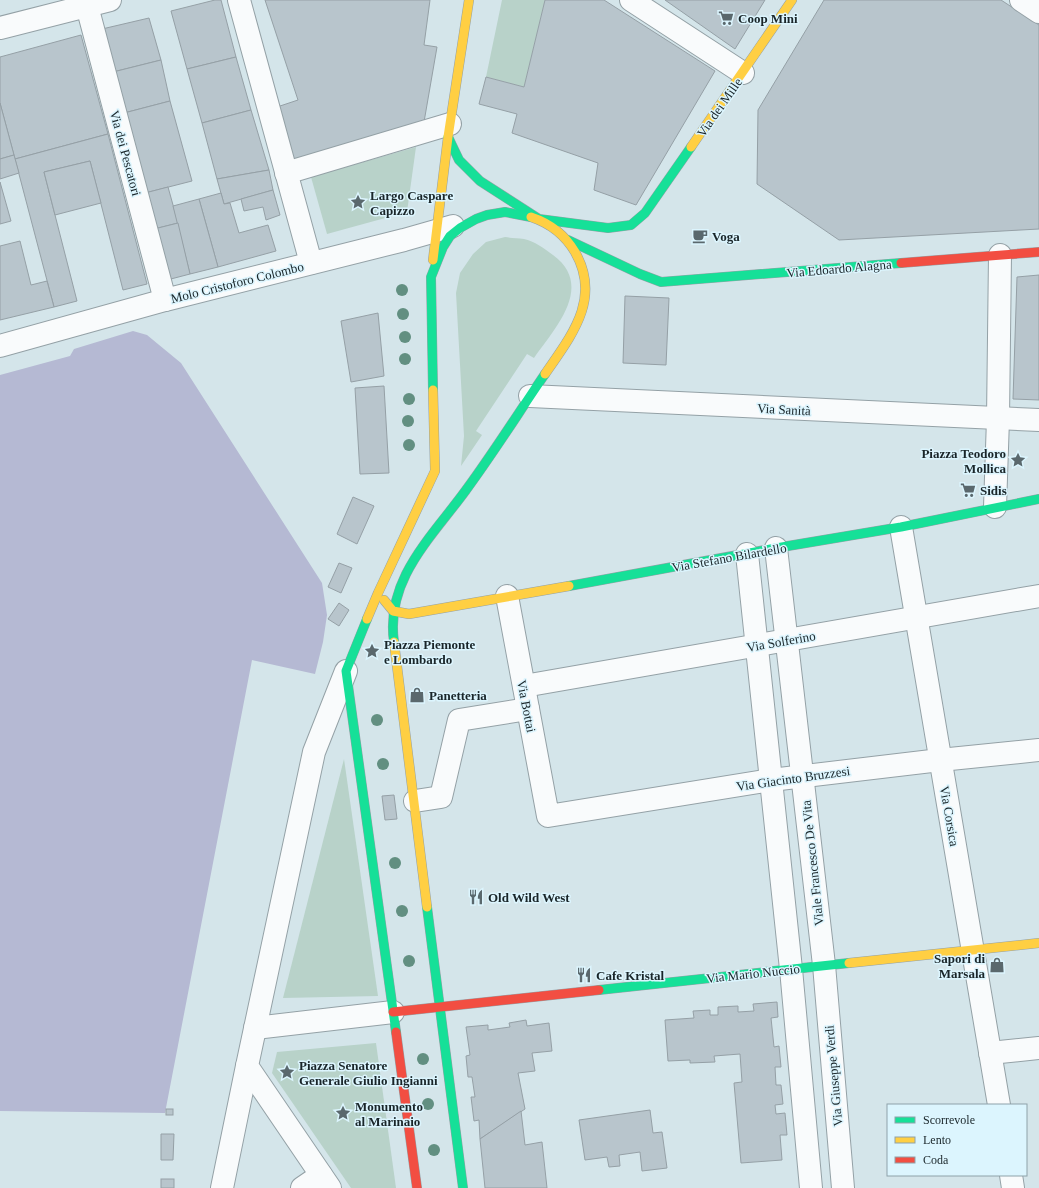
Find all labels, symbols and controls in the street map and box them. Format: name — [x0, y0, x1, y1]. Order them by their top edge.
supermarket icon: Coop Mini — [717, 9, 735, 27]
place label: Coop Mini — [738, 11, 798, 26]
street label: Via dei Mille — [694, 75, 745, 140]
street label: Via dei Pescatori — [107, 109, 144, 198]
place label: Largo Caspare Capizzo — [370, 188, 453, 218]
place icon: Largo Caspare Capizzo — [349, 193, 367, 211]
cafe icon: Voga — [691, 227, 709, 245]
place label: Voga — [712, 229, 740, 244]
street label: Via Edoardo Alagna — [786, 256, 892, 281]
street label: Molo Cristoforo Colombo — [169, 259, 305, 306]
street label: Via Sanità — [757, 401, 811, 418]
place label: Piazza Teodoro Mollica — [921, 446, 1006, 476]
place icon: Piazza Teodoro Mollica — [1009, 451, 1027, 469]
supermarket icon: Sidis — [959, 481, 977, 499]
place label: Sidis — [980, 483, 1007, 498]
street label: Via Stefano Bilardello — [671, 540, 788, 575]
street label: Via Solferino — [746, 628, 817, 655]
place label: Piazza Piemonte e Lombardo — [384, 637, 476, 667]
place icon: Piazza Piemonte e Lombardo — [363, 642, 381, 660]
street label: Via Bottai — [514, 679, 539, 734]
shop icon: Panetteria — [408, 686, 426, 704]
place label: Panetteria — [429, 688, 487, 703]
street label: Via Giacinto Bruzzesi — [735, 763, 851, 794]
street label: Via Corsica — [937, 785, 962, 848]
street label: Viale Francesco De Vita — [798, 799, 827, 927]
restaurant icon: Old Wild West — [467, 888, 485, 906]
place label: Old Wild West — [488, 890, 570, 905]
place label: Sapori di Marsala — [934, 951, 985, 981]
shop icon: Sapori di Marsala — [988, 956, 1006, 974]
street label: Via Mario Nuccio — [706, 961, 800, 986]
restaurant icon: Cafe Kristal — [575, 966, 593, 984]
place label: Cafe Kristal — [596, 968, 665, 983]
street label: Via Giuseppe Verdi — [822, 1024, 845, 1127]
place label: Piazza Senatore Generale Giulio Ingianni — [299, 1058, 438, 1088]
place icon: Piazza Senatore Generale Giulio Ingianni — [278, 1063, 296, 1081]
place label: Monumento al Marinaio — [355, 1099, 423, 1129]
place icon: Monumento al Marinaio — [334, 1104, 352, 1122]
legend — [887, 1104, 1027, 1176]
text: Scorrevole — [923, 1113, 975, 1127]
text: Lento — [923, 1133, 951, 1147]
text: Coda — [923, 1153, 949, 1167]

